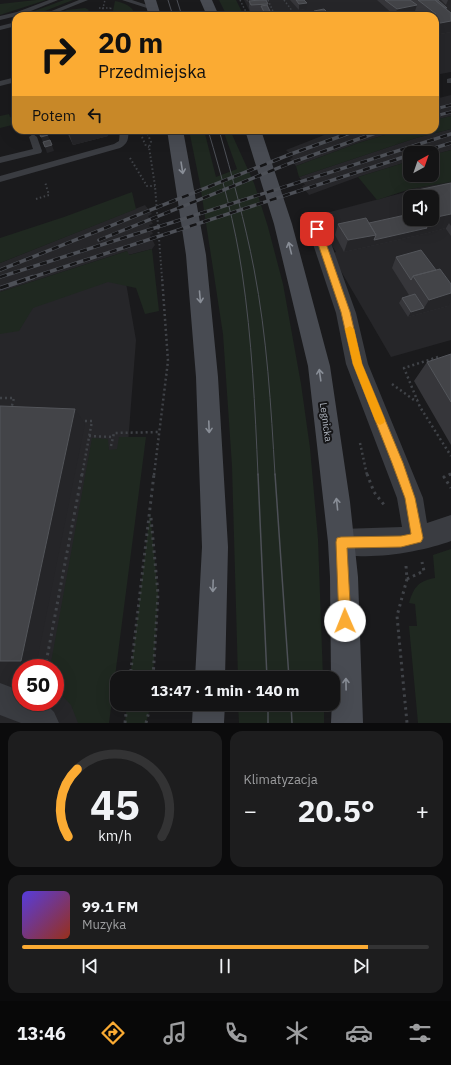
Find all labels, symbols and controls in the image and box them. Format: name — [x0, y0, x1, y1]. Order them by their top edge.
text: 20 m — [98, 24, 163, 61]
icon: right — [32, 28, 84, 80]
text: Przedmiejska — [98, 60, 206, 83]
icon: left — [84, 104, 106, 126]
text: Potem — [32, 106, 76, 125]
north arrow — [403, 146, 439, 182]
map controls — [403, 146, 439, 226]
one-way arrow — [178, 162, 186, 175]
button: sound — [403, 190, 439, 226]
pin — [300, 212, 334, 246]
icon: arrive — [306, 218, 328, 240]
one-way arrow — [285, 242, 293, 255]
one-way arrow — [196, 290, 203, 303]
one-way arrow — [316, 369, 324, 382]
street label: Legnicka — [317, 402, 335, 443]
one-way arrow — [206, 420, 213, 433]
one-way arrow — [334, 498, 341, 511]
one-way arrow — [209, 579, 217, 592]
position arrow — [324, 600, 366, 642]
speed limit sign: 50 — [12, 659, 64, 711]
one-way arrow — [342, 678, 350, 691]
text: 13:47 · 1 min · 140 m — [151, 681, 299, 700]
text: Klimatyzacja — [244, 771, 318, 788]
text: 45 — [90, 777, 140, 831]
text: 20.5° — [298, 791, 375, 830]
text: − — [244, 796, 257, 825]
text: + — [416, 796, 429, 825]
text: km/h — [98, 826, 132, 845]
text: 99.1 FM — [82, 897, 138, 916]
text: Muzyka — [82, 916, 126, 933]
icon: previous — [79, 955, 101, 977]
icon: pause — [214, 955, 236, 977]
icon: next — [350, 955, 372, 977]
icon: directions — [99, 1019, 127, 1047]
icon: music — [161, 1019, 189, 1047]
icon: phone — [222, 1019, 250, 1047]
icon: climate — [283, 1019, 311, 1047]
icon: car — [345, 1019, 373, 1047]
icon: filters — [406, 1019, 434, 1047]
text: 13:46 — [17, 1022, 66, 1045]

